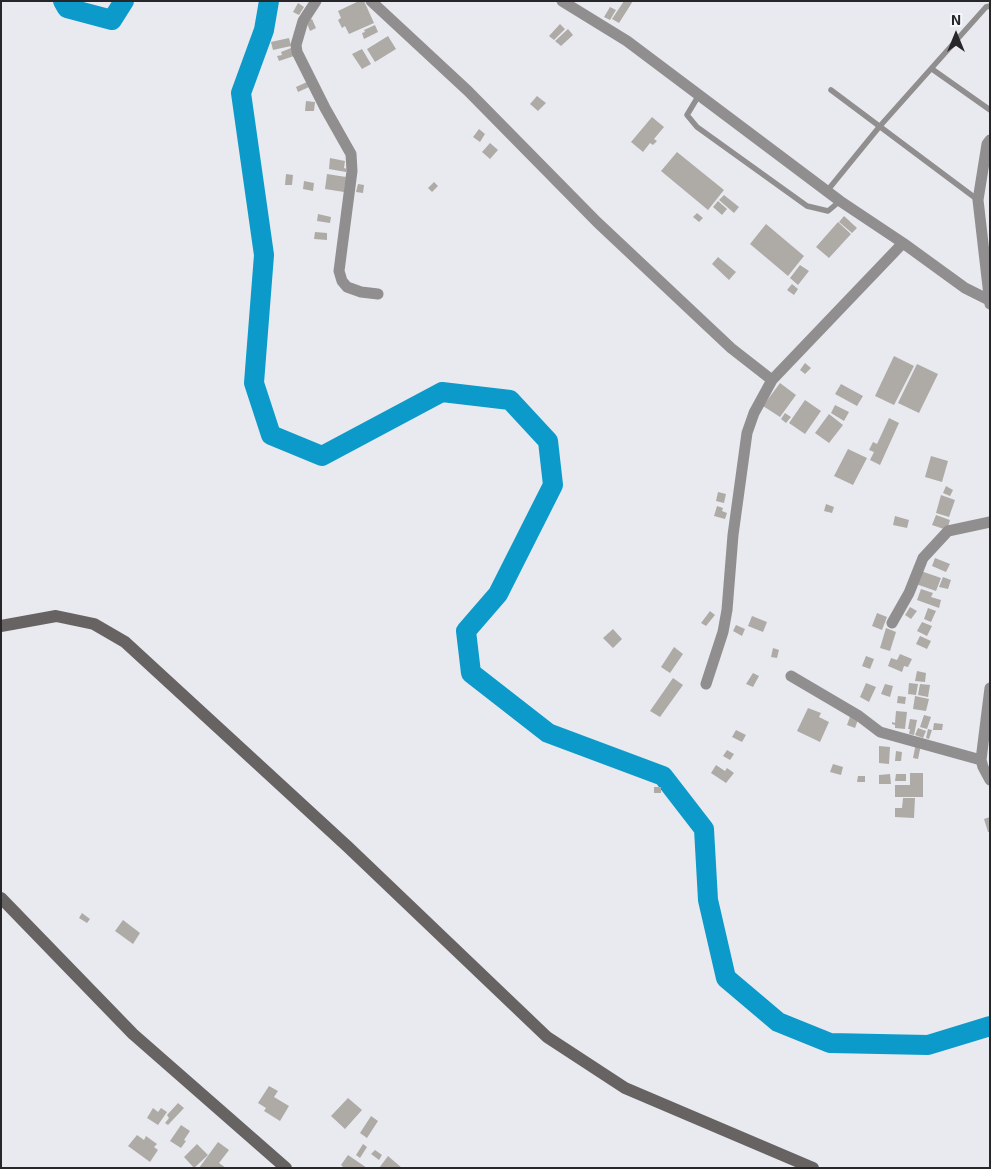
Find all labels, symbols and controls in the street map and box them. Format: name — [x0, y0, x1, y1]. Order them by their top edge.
north arrow — [931, 10, 981, 60]
text: N — [951, 11, 961, 28]

